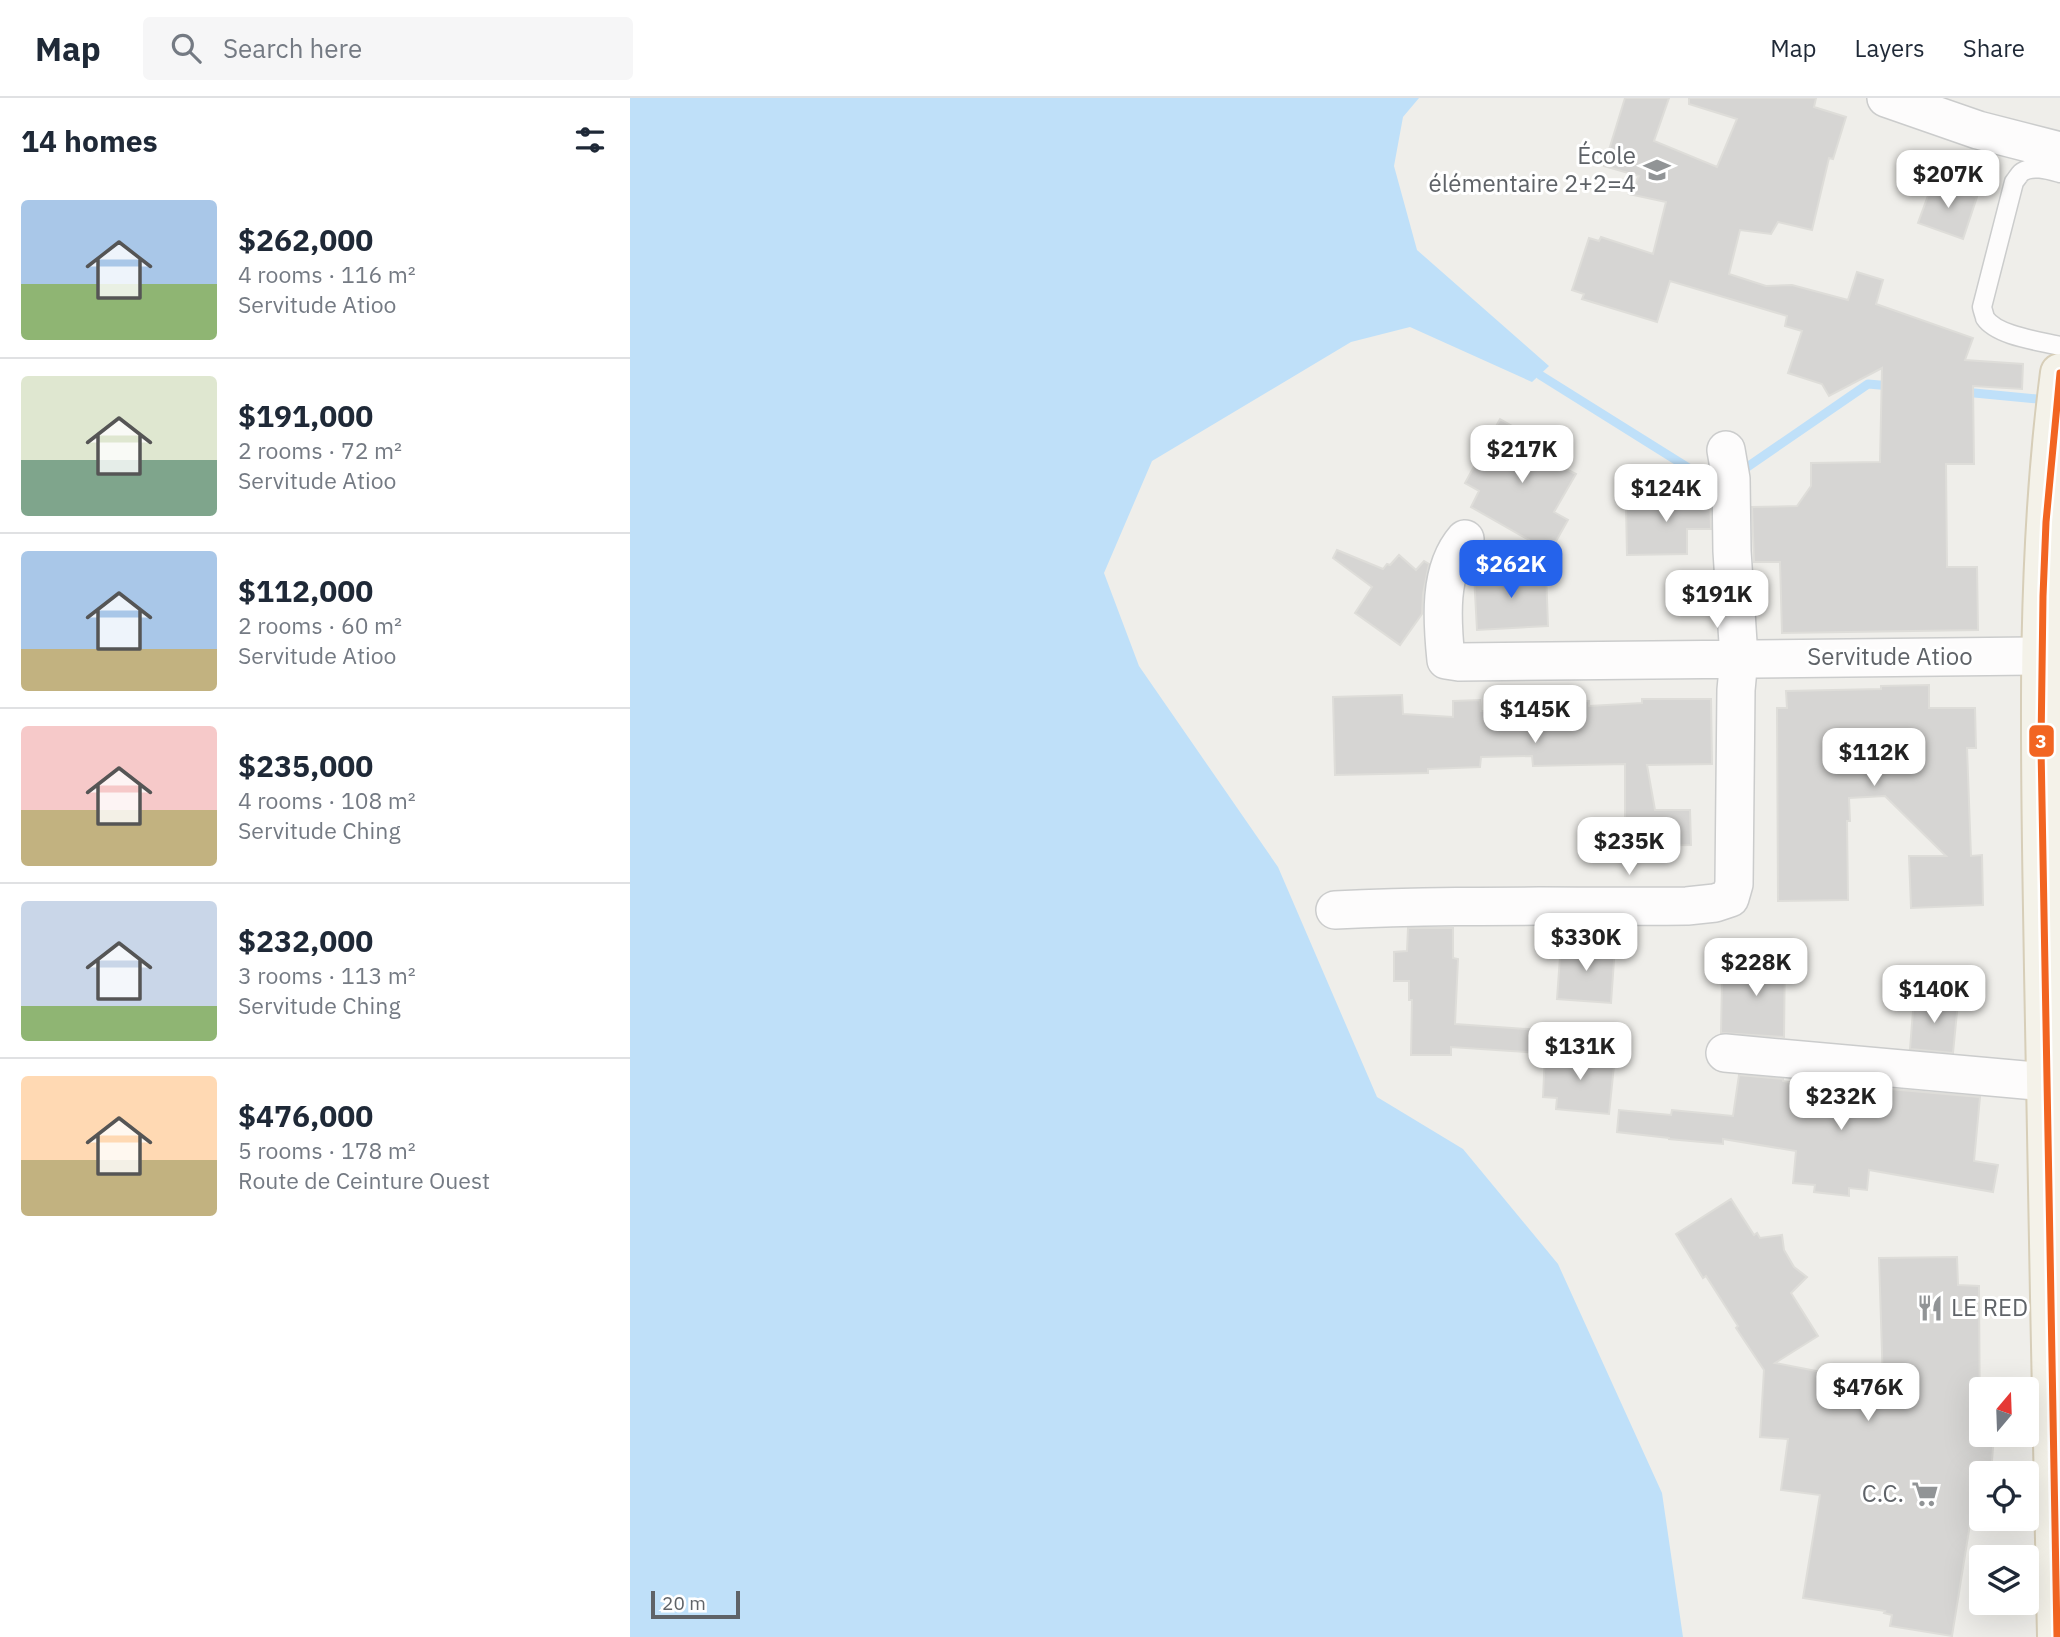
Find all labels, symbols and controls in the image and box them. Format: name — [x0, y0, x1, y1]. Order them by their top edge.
search box — [143, 17, 633, 80]
text: Map — [35, 27, 101, 70]
icon: search — [167, 29, 205, 67]
text: Search here — [223, 31, 362, 65]
text: Map — [1770, 32, 1817, 64]
text: Layers — [1855, 32, 1925, 64]
text: Share — [1963, 32, 2025, 64]
text: 14 homes — [21, 121, 158, 160]
icon: filters — [571, 121, 609, 159]
place label: École élémentaire 2+2=4 — [1429, 139, 1636, 199]
pin: $207K — [1899, 150, 1997, 210]
school or university icon: École élémentaire 2+2=4 — [1642, 155, 1672, 185]
text: $207K — [1912, 158, 1984, 188]
text: $262,000 — [238, 220, 373, 259]
icon: home — [77, 228, 161, 312]
text: 4 rooms · 116 m² — [238, 259, 416, 289]
text: Servitude Atioo — [238, 289, 397, 319]
text: $191,000 — [238, 396, 373, 435]
icon: home — [77, 404, 161, 488]
pin: $217K — [1473, 426, 1571, 485]
text: $217K — [1486, 433, 1558, 463]
text: 2 rooms · 72 m² — [238, 435, 402, 465]
pin: $124K — [1617, 464, 1715, 524]
text: Servitude Atioo — [238, 465, 397, 495]
text: $124K — [1630, 472, 1702, 502]
pin: $262K — [1462, 540, 1560, 600]
text: $262K — [1475, 548, 1547, 578]
pin: $191K — [1668, 570, 1766, 630]
text: $112,000 — [238, 571, 373, 610]
text: $191K — [1681, 578, 1753, 608]
icon: home — [77, 579, 161, 663]
text: 2 rooms · 60 m² — [238, 610, 402, 640]
text: Servitude Atioo — [238, 640, 397, 670]
street label: Servitude Atioo — [1807, 640, 1973, 672]
pin: $145K — [1486, 686, 1584, 745]
text: $145K — [1499, 693, 1571, 723]
line badge: 3 — [2028, 724, 2055, 758]
pin: $112K — [1825, 728, 1923, 788]
text: 3 — [2035, 729, 2047, 753]
text: $112K — [1838, 736, 1910, 766]
text: $235,000 — [238, 746, 373, 785]
icon: home — [77, 754, 161, 838]
text: 4 rooms · 108 m² — [238, 785, 416, 815]
text: Servitude Ching — [238, 815, 401, 845]
pin: $235K — [1580, 818, 1678, 877]
text: $235K — [1593, 825, 1665, 855]
pin: $330K — [1537, 914, 1635, 973]
text: $232,000 — [238, 921, 373, 960]
text: $330K — [1550, 921, 1622, 951]
icon: home — [77, 929, 161, 1013]
pin: $228K — [1707, 939, 1805, 998]
text: $228K — [1720, 946, 1792, 976]
text: 3 rooms · 113 m² — [238, 960, 416, 990]
pin: $140K — [1885, 965, 1983, 1025]
text: $140K — [1898, 973, 1970, 1003]
text: Servitude Ching — [238, 990, 401, 1020]
pin: $131K — [1531, 1023, 1629, 1082]
text: $131K — [1544, 1030, 1616, 1060]
pin: $232K — [1792, 1072, 1890, 1132]
text: $232K — [1805, 1080, 1877, 1110]
text: $476,000 — [238, 1096, 373, 1135]
icon: home — [77, 1104, 161, 1188]
text: 5 rooms · 178 m² — [238, 1135, 416, 1165]
text: Route de Ceinture Ouest — [238, 1165, 490, 1195]
place label: LE RED — [1951, 1291, 2028, 1323]
restaurant icon: LE RED — [1915, 1293, 1945, 1323]
pin: $476K — [1819, 1364, 1917, 1423]
text: $476K — [1832, 1371, 1904, 1401]
north arrow — [1969, 1377, 2039, 1447]
map controls — [1969, 1377, 2039, 1615]
button: locate — [1969, 1461, 2039, 1531]
place label: C.C. — [1862, 1477, 1904, 1509]
supermarket icon: C.C. — [1910, 1479, 1940, 1509]
button: layers — [1969, 1545, 2039, 1615]
scale bar — [651, 1588, 740, 1620]
text: 20 m — [662, 1591, 706, 1615]

